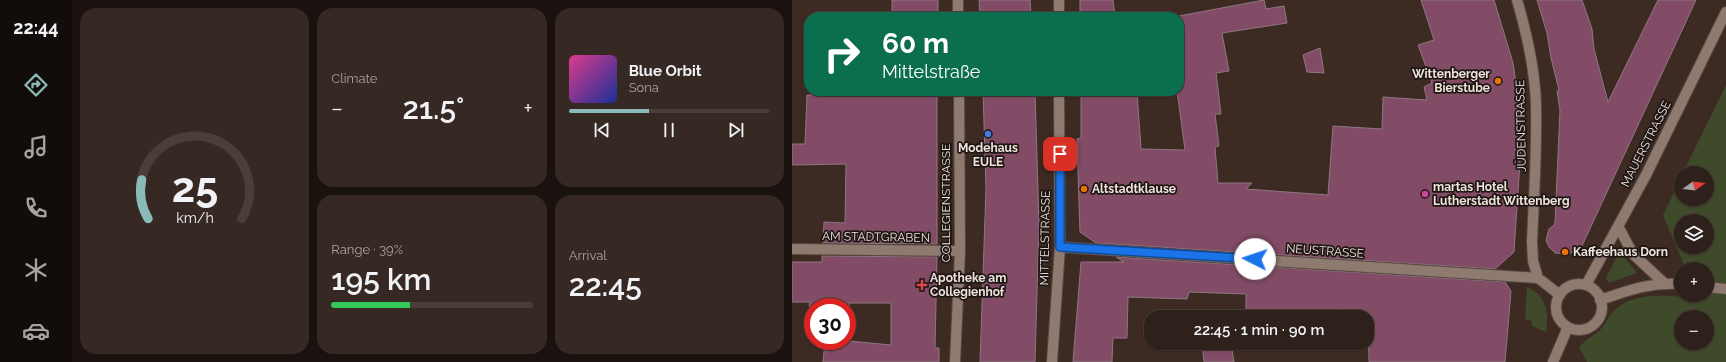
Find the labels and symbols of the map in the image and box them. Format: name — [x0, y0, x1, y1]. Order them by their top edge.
place label: Wittenberger Bierstube — [1412, 67, 1490, 95]
marker: Wittenberger Bierstube — [1493, 76, 1503, 86]
street label: JÜDENSTRASSE — [1513, 80, 1529, 172]
street label: MAUERSTRASSE — [1618, 99, 1674, 189]
marker: Modehaus EULE — [983, 129, 993, 139]
pin — [1043, 137, 1077, 171]
place label: Modehaus EULE — [958, 141, 1018, 169]
street label: COLLEGIENSTRASSE — [939, 144, 953, 262]
north arrow — [1674, 166, 1714, 206]
place label: martas Hotel Lutherstadt Wittenberg — [1433, 180, 1570, 208]
place label: Altstadtklause — [1092, 182, 1176, 196]
marker: Altstadtklause — [1079, 184, 1089, 194]
marker: martas Hotel Lutherstadt Wittenberg — [1420, 189, 1430, 199]
street label: MITTELSTRASSE — [1037, 191, 1053, 285]
street label: AM STADTGRABEN — [822, 229, 930, 245]
position arrow — [1234, 238, 1276, 280]
street label: NEUSTRASSE — [1286, 241, 1364, 261]
place label: Kaffeehaus Dorn — [1573, 245, 1668, 259]
marker: Kaffeehaus Dorn — [1560, 247, 1570, 257]
place label: Apotheke am Collegienhof — [930, 271, 1006, 299]
marker: Apotheke am Collegienhof — [917, 280, 927, 290]
speed limit sign: 30 — [804, 298, 856, 350]

